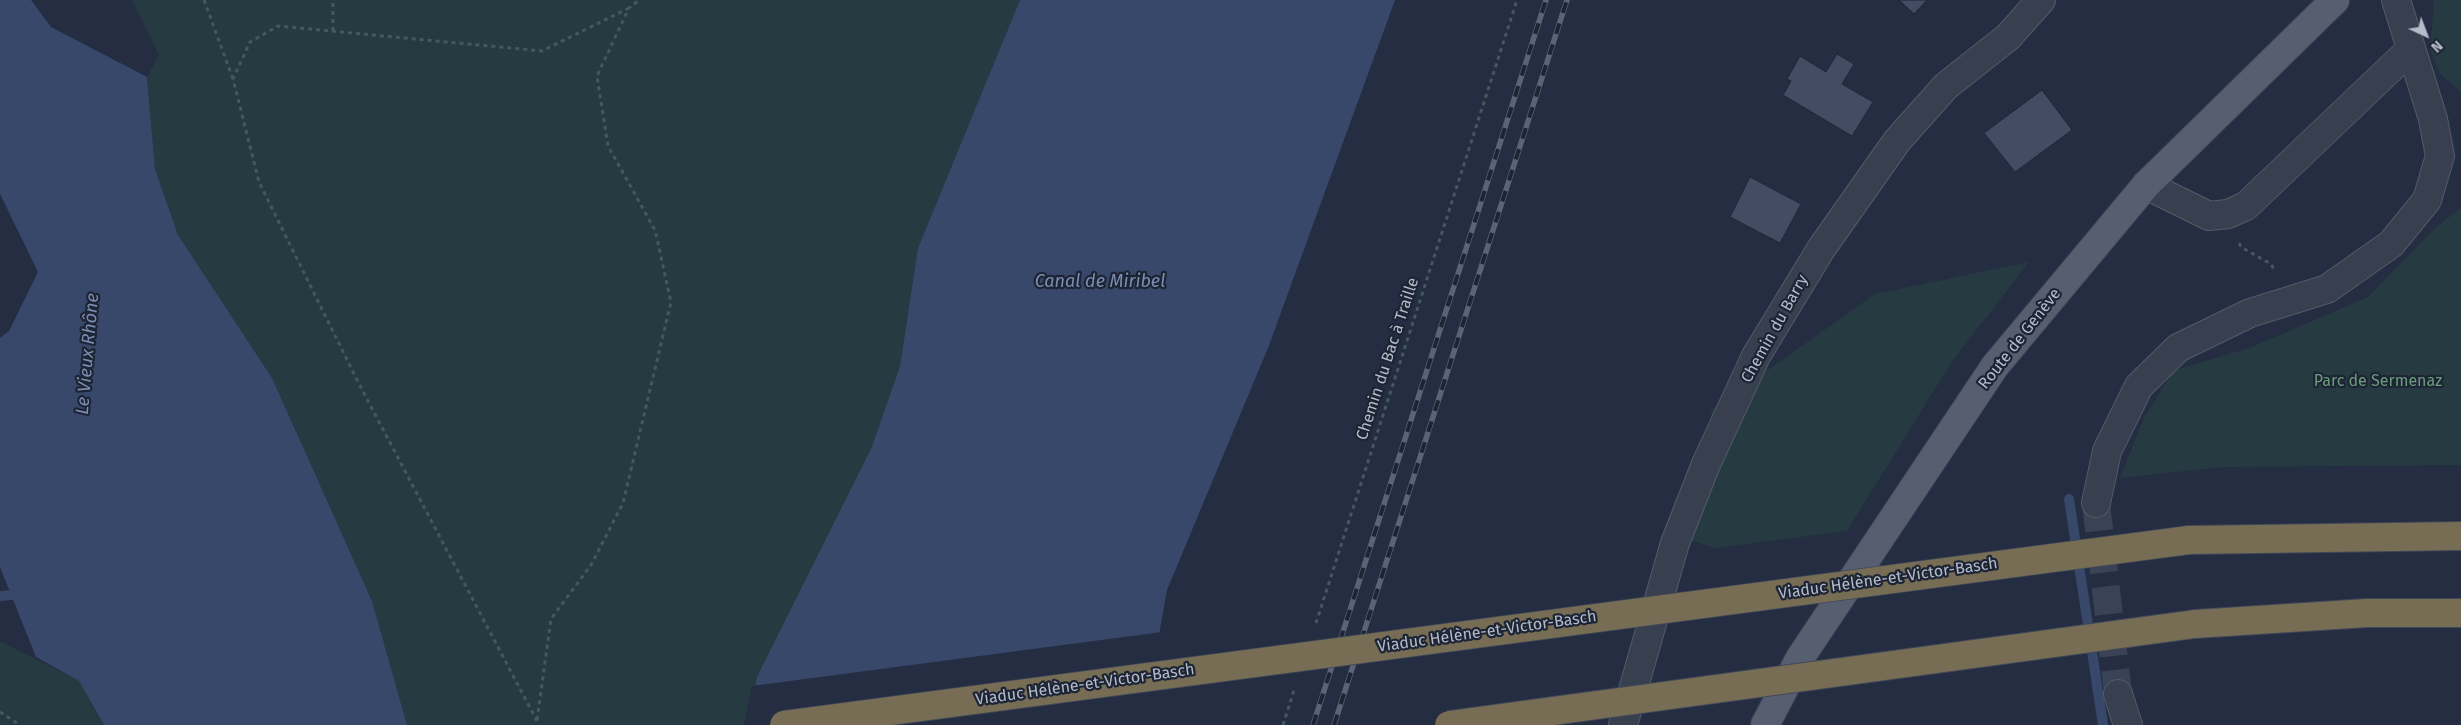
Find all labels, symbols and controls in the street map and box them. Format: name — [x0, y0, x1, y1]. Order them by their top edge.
north arrow — [2401, 10, 2451, 60]
text: N — [2427, 37, 2446, 56]
water label: Canal de Miribel — [1035, 271, 1165, 293]
street label: Chemin du Barry — [1737, 272, 1813, 386]
street label: Chemin du Bac à Traille — [1353, 275, 1423, 443]
street label: Route de Genève — [1975, 285, 2065, 393]
water label: Le Vieux Rhône — [72, 292, 104, 416]
park label: Parc de Sermenaz — [2314, 372, 2442, 392]
street label: Viaduc Hélène-et-Victor-Basch — [1777, 554, 1999, 604]
street label: Viaduc Hélène-et-Victor-Basch — [1376, 607, 1598, 657]
street label: Viaduc Hélène-et-Victor-Basch — [974, 660, 1196, 710]

